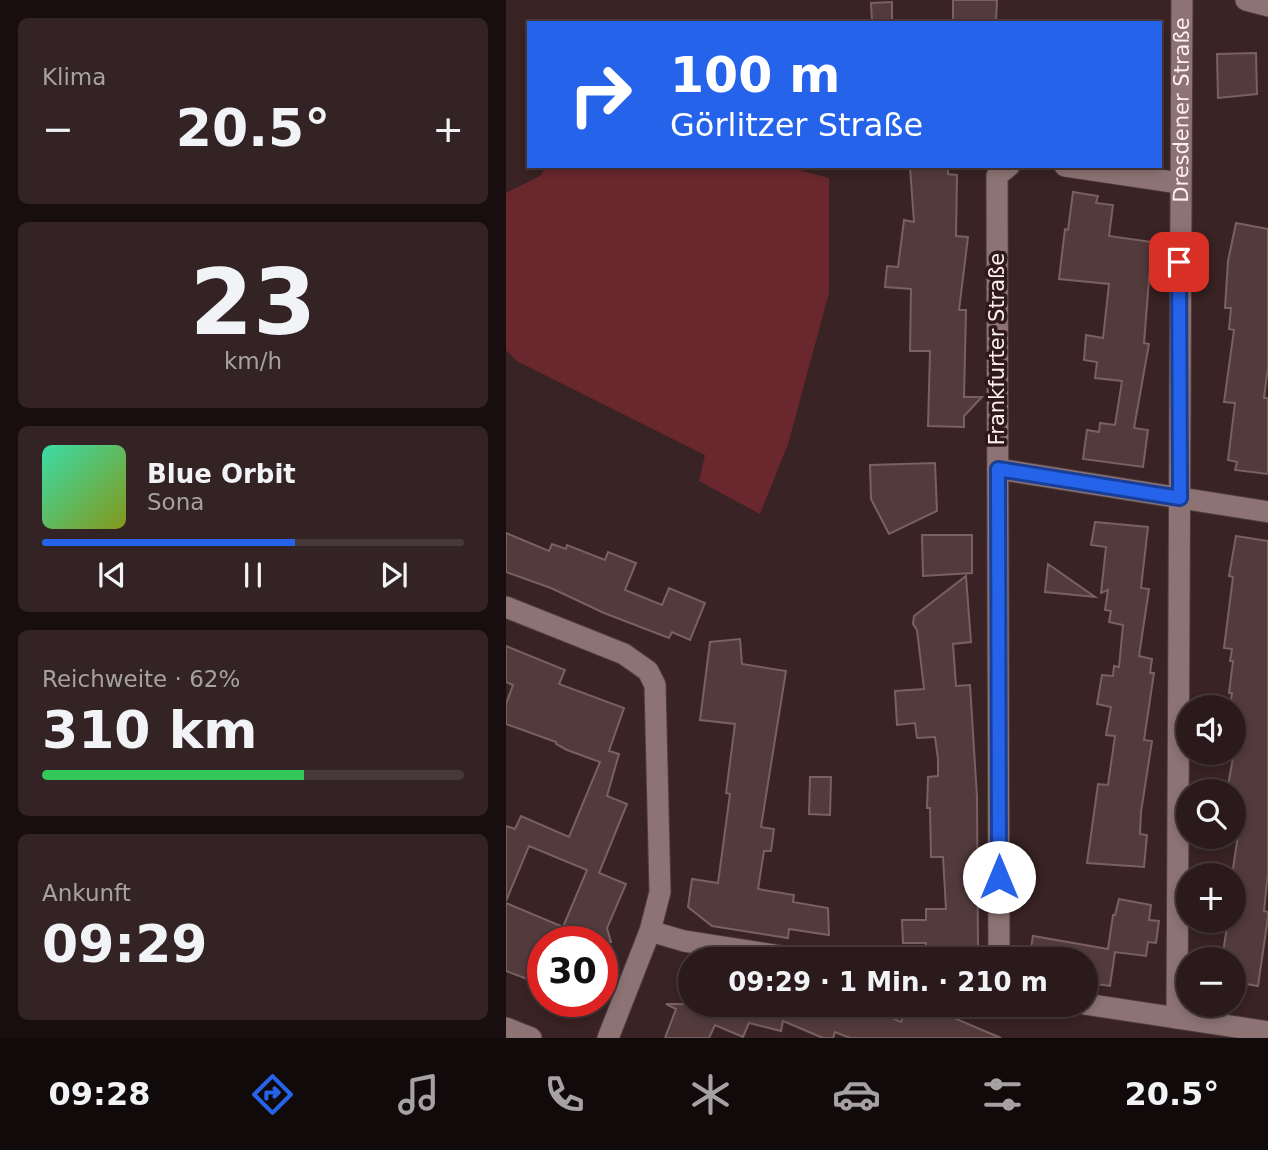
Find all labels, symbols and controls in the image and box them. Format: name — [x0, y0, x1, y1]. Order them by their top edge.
street label: Dresdener Straße — [1169, 17, 1194, 203]
text: 100 m — [670, 47, 840, 104]
icon: right — [555, 49, 646, 140]
text: Klima — [42, 64, 106, 90]
text: 20.5° — [176, 98, 330, 158]
text: Görlitzer Straße — [670, 106, 923, 144]
text: − — [42, 107, 74, 151]
text: + — [432, 107, 464, 151]
pin — [1149, 232, 1209, 292]
icon: arrive — [1160, 243, 1198, 281]
text: 23 — [190, 250, 316, 355]
street label: Frankfurter Straße — [985, 253, 1009, 445]
text: km/h — [224, 348, 282, 374]
text: Blue Orbit — [147, 459, 296, 489]
text: Sona — [147, 489, 204, 515]
icon: previous — [93, 556, 131, 594]
icon: pause — [234, 556, 272, 594]
icon: next — [375, 556, 413, 594]
text: Reichweite · 62% — [42, 666, 240, 692]
map controls — [1176, 695, 1246, 1017]
button: sound — [1176, 695, 1246, 765]
text: 310 km — [42, 700, 257, 760]
button: search — [1176, 779, 1246, 849]
position arrow — [962, 840, 1036, 914]
button: + — [1176, 863, 1246, 933]
text: Ankunft — [42, 880, 131, 906]
text: 09:29 — [42, 914, 208, 974]
speed limit sign: 30 — [527, 926, 618, 1017]
button: − — [1176, 947, 1246, 1017]
text: 09:29 · 1 Min. · 210 m — [728, 967, 1048, 997]
icon: directions — [248, 1070, 297, 1119]
icon: music — [394, 1070, 443, 1119]
icon: phone — [540, 1070, 589, 1119]
icon: climate — [686, 1070, 735, 1119]
icon: car — [832, 1070, 881, 1119]
icon: filters — [978, 1070, 1027, 1119]
text: 09:28 — [49, 1075, 150, 1113]
text: 20.5° — [1124, 1075, 1219, 1113]

